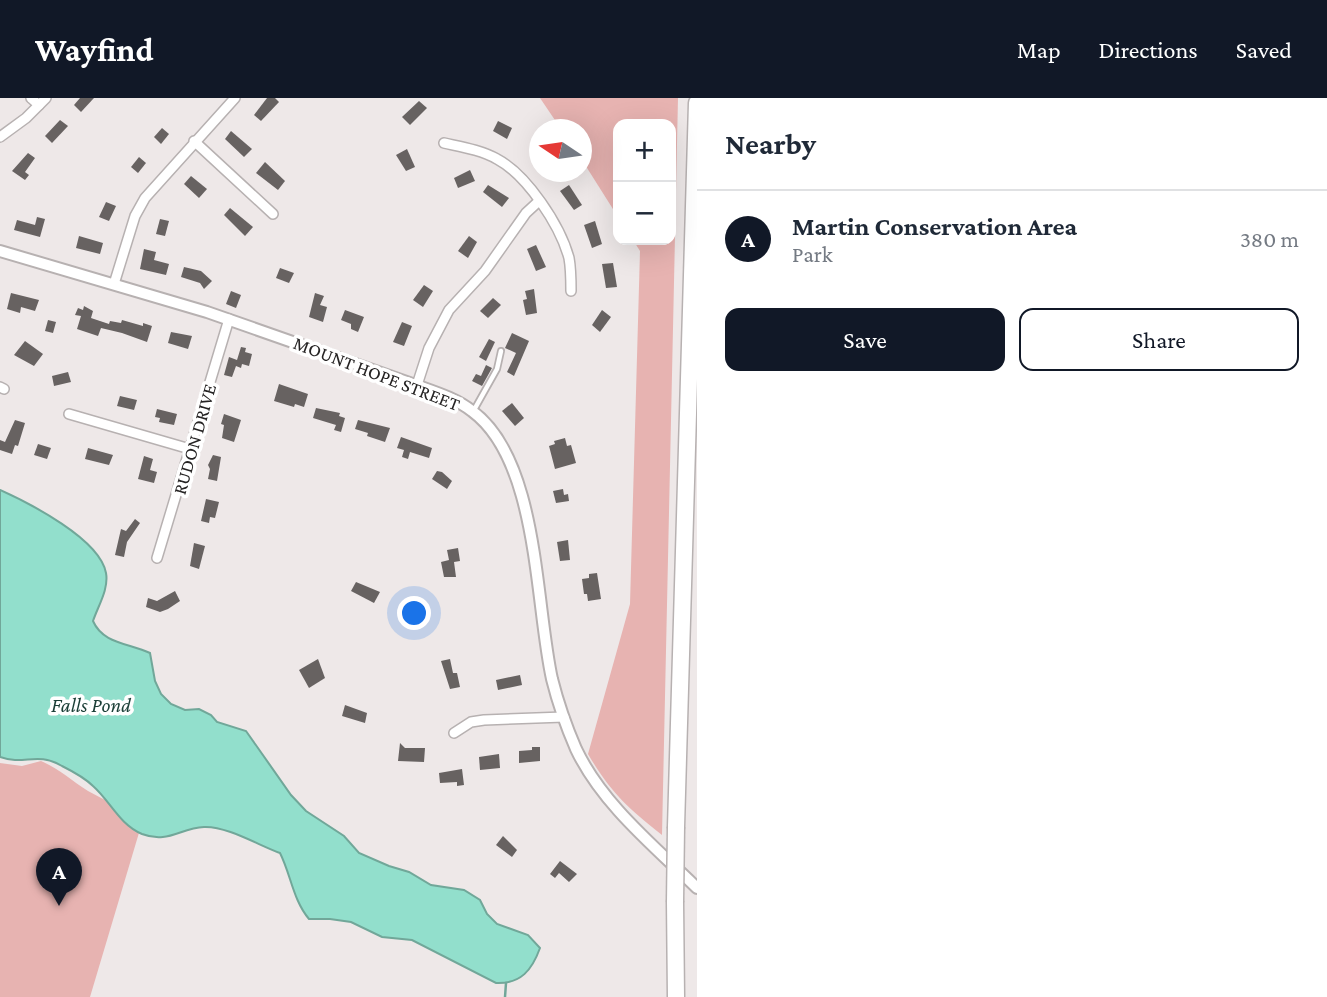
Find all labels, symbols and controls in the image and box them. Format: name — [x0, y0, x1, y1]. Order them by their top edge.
text: Wayfind — [35, 31, 153, 68]
text: Map — [1017, 36, 1061, 63]
text: Directions — [1099, 36, 1198, 63]
text: Saved — [1236, 36, 1292, 63]
north arrow — [529, 119, 592, 182]
map controls — [613, 119, 676, 245]
button: + — [613, 119, 676, 182]
text: Nearby — [725, 127, 816, 160]
button: − — [613, 182, 676, 245]
text: Martin Conservation Area — [792, 212, 1077, 241]
text: A — [741, 226, 755, 252]
text: 380 m — [1240, 226, 1299, 252]
text: Park — [792, 241, 833, 267]
button: Save — [725, 308, 1005, 371]
button: Share — [1019, 308, 1299, 371]
street label: MOUNT HOPE STREET — [291, 332, 464, 415]
street label: RUDON DRIVE — [169, 381, 220, 497]
your location — [397, 596, 431, 630]
water label: Falls Pond — [51, 693, 132, 717]
pin: A — [36, 848, 82, 906]

